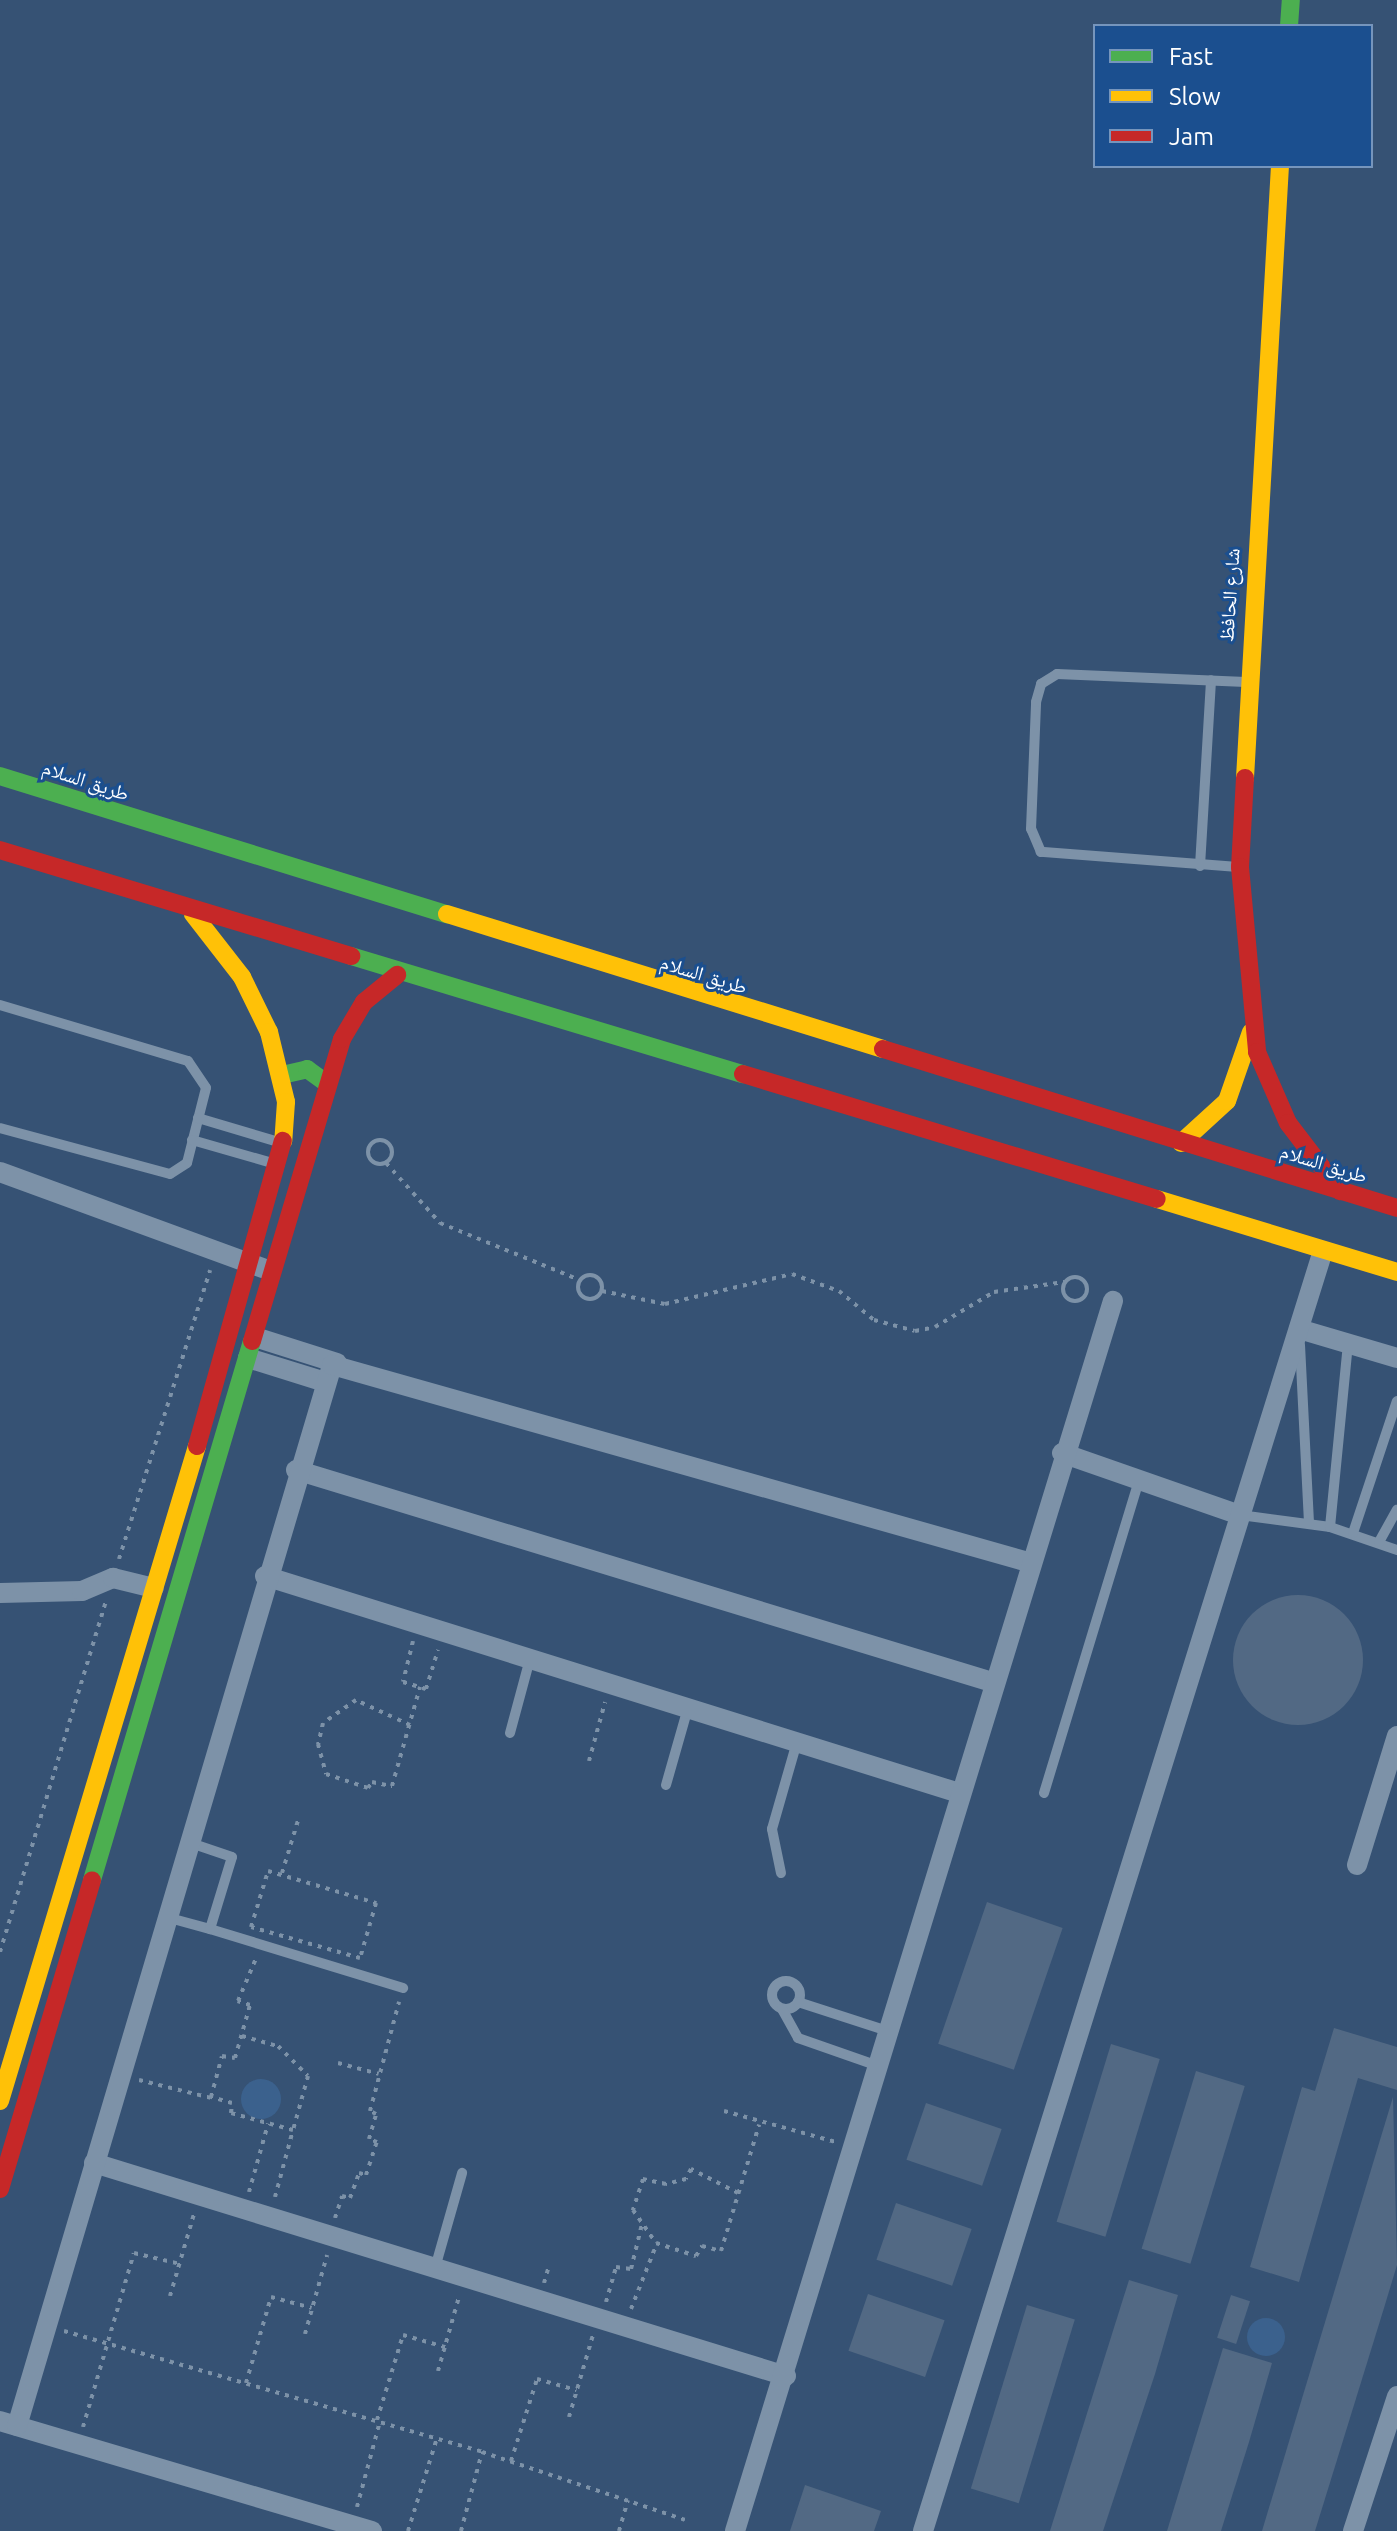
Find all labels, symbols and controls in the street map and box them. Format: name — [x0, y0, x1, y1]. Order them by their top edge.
legend — [1093, 24, 1373, 168]
text: Fast — [1169, 43, 1213, 70]
text: Slow — [1169, 83, 1221, 110]
text: Jam — [1169, 123, 1214, 150]
street label: شارع الحافظ — [1214, 547, 1244, 643]
street label: طريق السلام — [40, 755, 132, 805]
street label: طريق السلام — [658, 949, 750, 999]
street label: طريق السلام — [1278, 1138, 1370, 1188]

